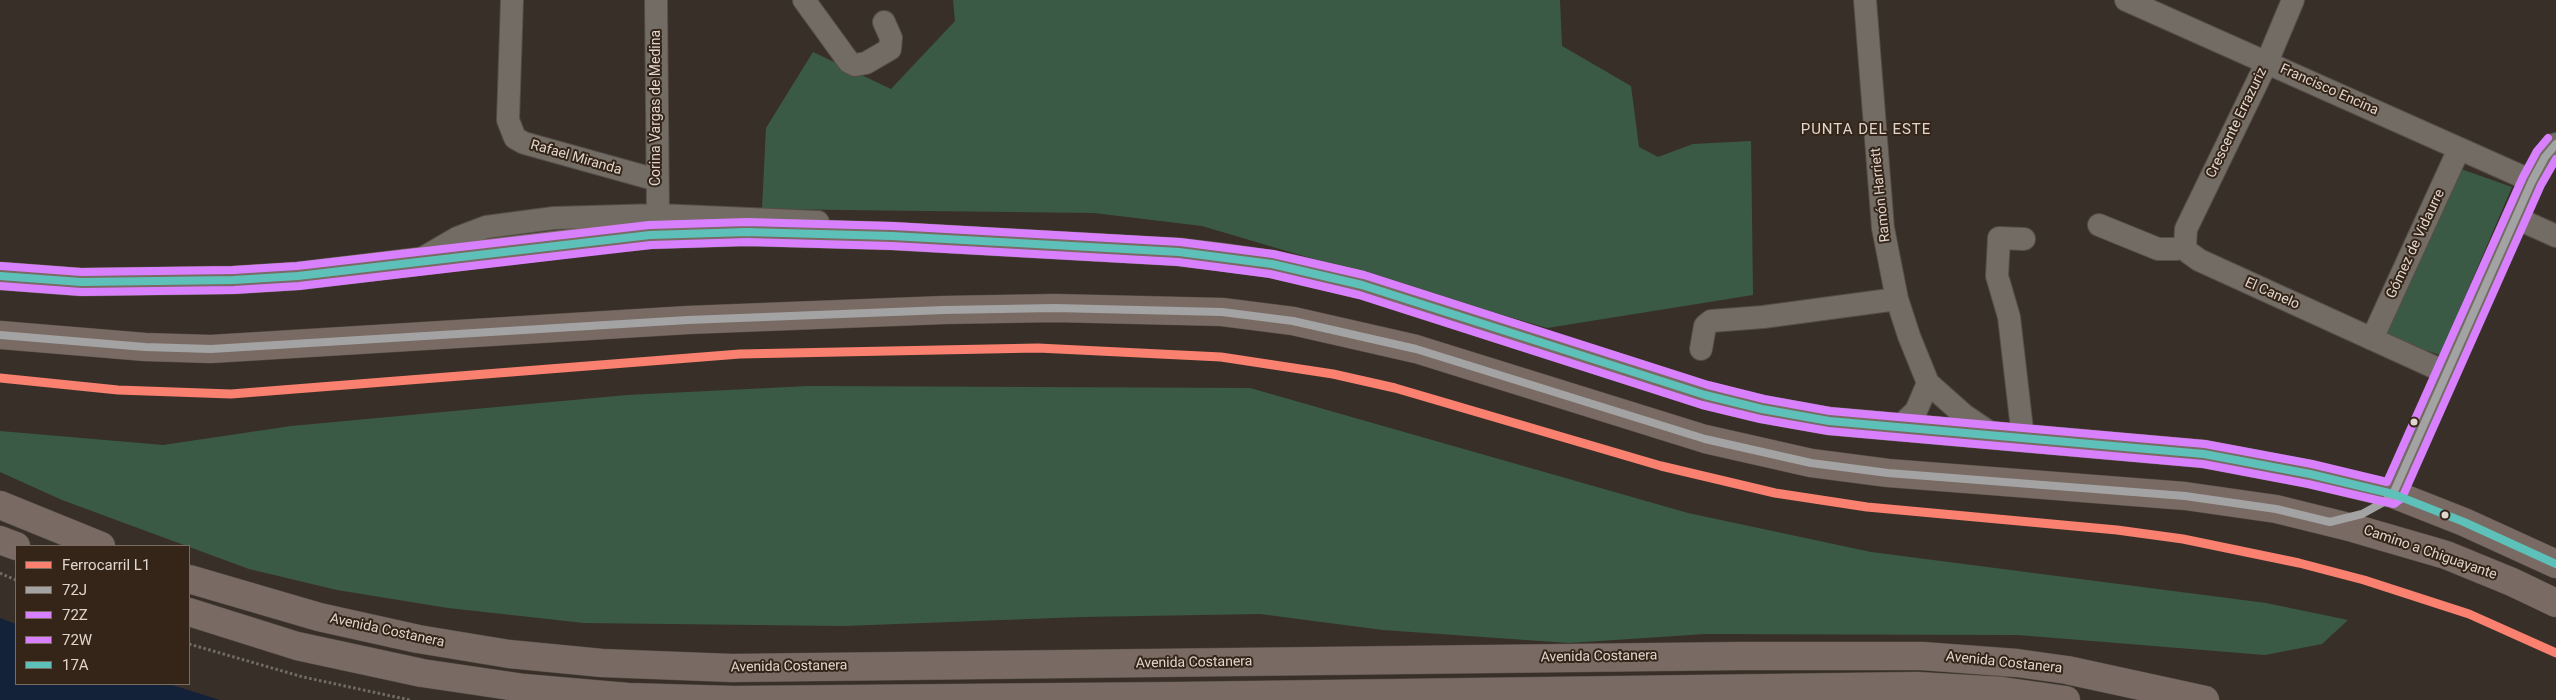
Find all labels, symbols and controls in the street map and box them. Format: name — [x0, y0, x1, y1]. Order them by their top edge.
street label: Corina Vargas de Medina — [648, 30, 664, 186]
street label: Francisco Encina — [2277, 61, 2381, 119]
street label: Crescente Errazuriz — [2203, 65, 2271, 181]
district label: PUNTA DEL ESTE — [1799, 121, 1933, 139]
street label: Rafael Miranda — [529, 137, 623, 179]
street label: Ramón Harriett — [1868, 147, 1894, 243]
street label: Gómez de Vidaurre — [2383, 187, 2449, 301]
street label: El Canelo — [2242, 275, 2302, 313]
unlabelled marker — [2409, 417, 2419, 427]
unlabelled marker — [2440, 510, 2450, 520]
street label: Camino a Chiguayante — [2361, 522, 2499, 584]
legend — [15, 545, 190, 685]
text: Ferrocarril L1 — [62, 556, 150, 574]
text: 72J — [62, 581, 87, 599]
text: 72Z — [62, 606, 88, 624]
street label: Avenida Costanera — [328, 611, 446, 651]
text: 72W — [62, 631, 92, 649]
street label: Avenida Costanera — [1540, 648, 1658, 666]
street label: Avenida Costanera — [1945, 649, 2063, 677]
street label: Avenida Costanera — [1135, 654, 1253, 672]
text: 17A — [62, 656, 89, 674]
street label: Avenida Costanera — [730, 658, 848, 676]

